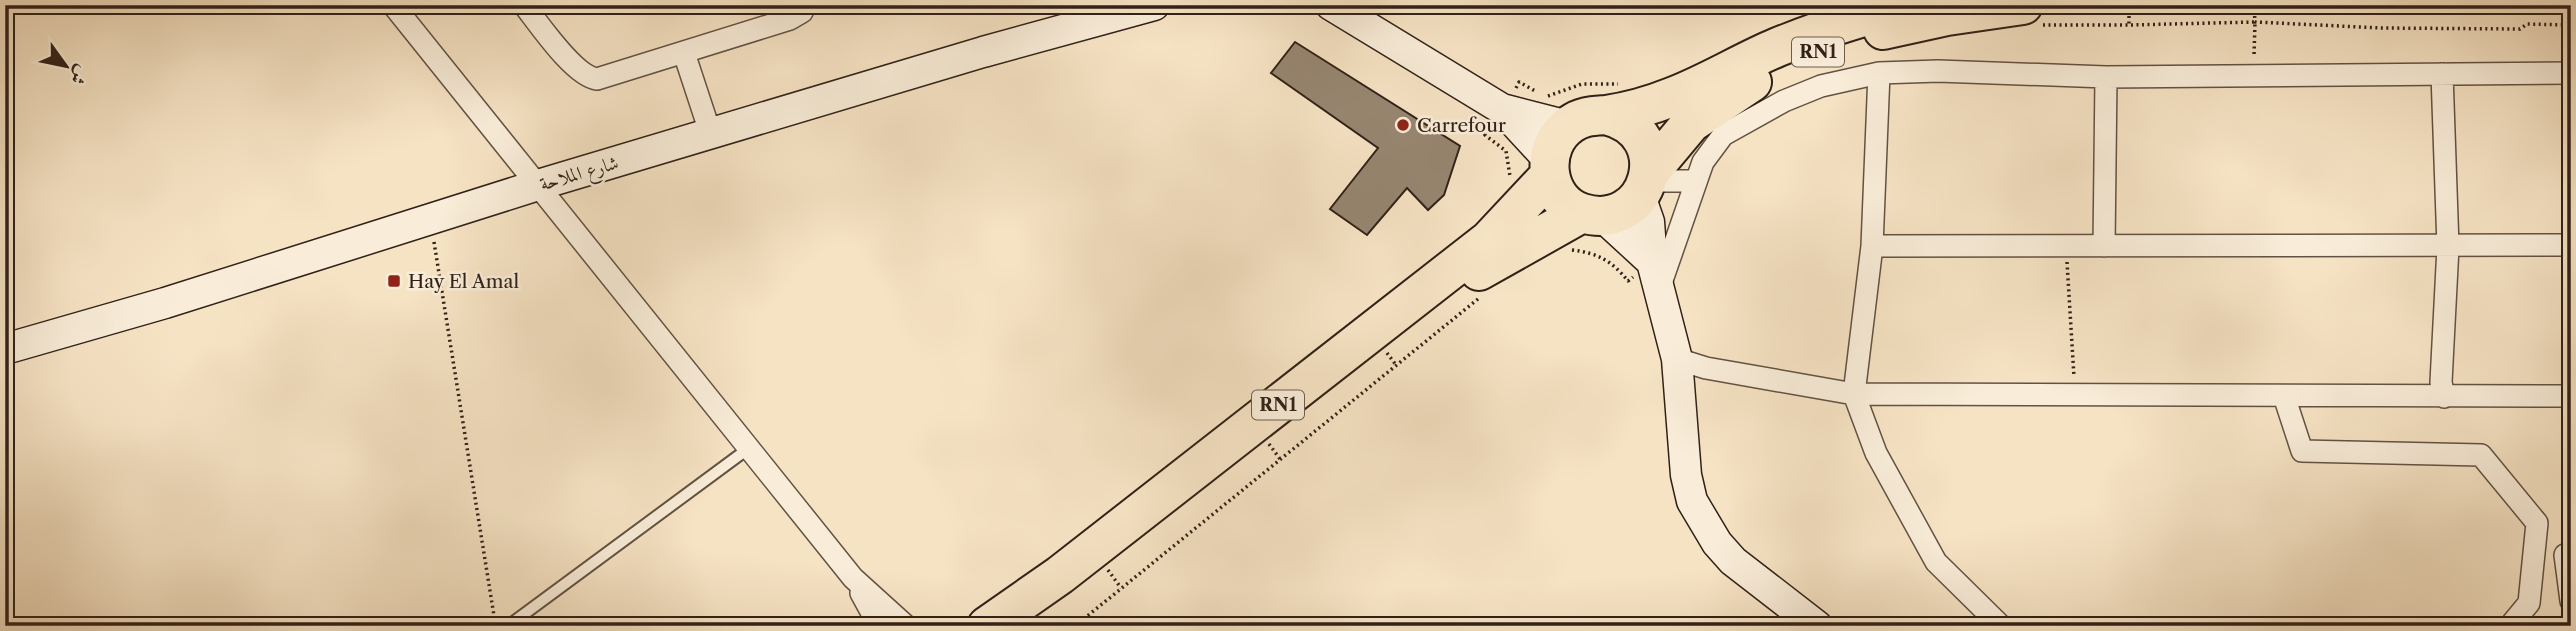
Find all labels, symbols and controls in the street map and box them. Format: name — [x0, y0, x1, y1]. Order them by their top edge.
north arrow — [32, 32, 102, 102]
road number: RN1 — [1792, 38, 1844, 66]
text: ش — [65, 61, 95, 89]
place label: Carrefour — [1417, 114, 1506, 137]
marker: Carrefour — [1395, 117, 1411, 133]
street label: شارع الملاحة — [537, 151, 622, 199]
place label: Hay El Amal — [408, 270, 520, 293]
marker: Hay El Amal — [386, 273, 402, 289]
road number: RN1 — [1252, 390, 1304, 419]

